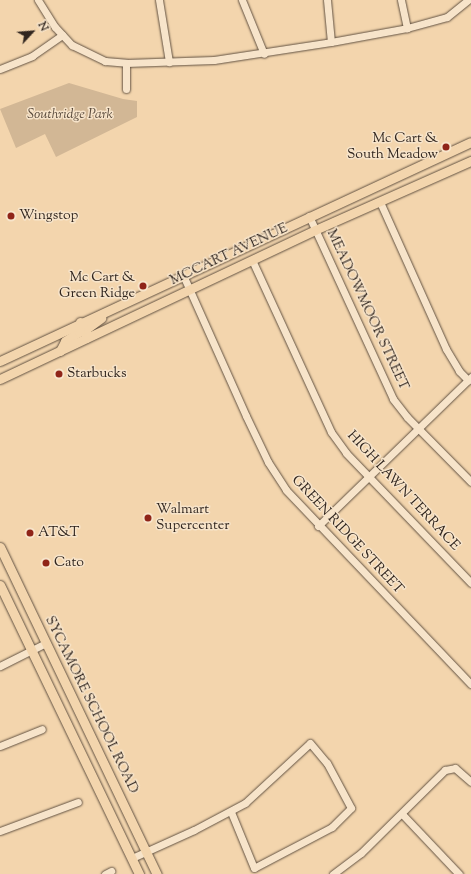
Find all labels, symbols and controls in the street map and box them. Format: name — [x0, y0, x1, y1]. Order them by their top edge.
north arrow — [12, 12, 52, 52]
text: N — [34, 19, 52, 34]
park label: Southridge Park — [27, 107, 113, 123]
place label: Mc Cart & South Meadow — [347, 131, 438, 164]
marker: Mc Cart & South Meadow — [441, 142, 451, 152]
place label: Wingstop — [19, 208, 78, 224]
marker: Wingstop — [6, 211, 16, 221]
street label: MCCART AVENUE — [168, 220, 290, 290]
street label: MEADOWMOOR STREET — [322, 227, 412, 393]
place label: Mc Cart & Green Ridge — [59, 270, 135, 302]
marker: Mc Cart & Green Ridge — [138, 281, 148, 291]
place label: Starbucks — [67, 366, 127, 382]
marker: Starbucks — [54, 369, 64, 379]
street label: HIGH LAWN TERRACE — [343, 428, 463, 554]
street label: GREEN RIDGE STREET — [288, 472, 406, 598]
place label: Walmart Supercenter — [156, 502, 229, 534]
marker: Walmart Supercenter — [143, 513, 153, 523]
place label: AT&T — [38, 525, 79, 541]
marker: AT&T — [25, 528, 35, 538]
place label: Cato — [54, 555, 84, 571]
marker: Cato — [41, 558, 51, 568]
street label: SYCAMORE SCHOOL ROAD — [41, 614, 141, 796]

